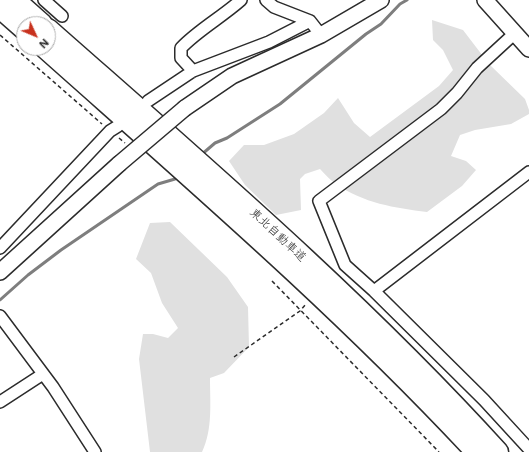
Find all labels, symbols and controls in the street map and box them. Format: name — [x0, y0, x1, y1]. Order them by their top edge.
north arrow — [16, 16, 56, 56]
text: N — [36, 36, 53, 52]
street label: 東北自動車道 — [247, 205, 309, 265]

